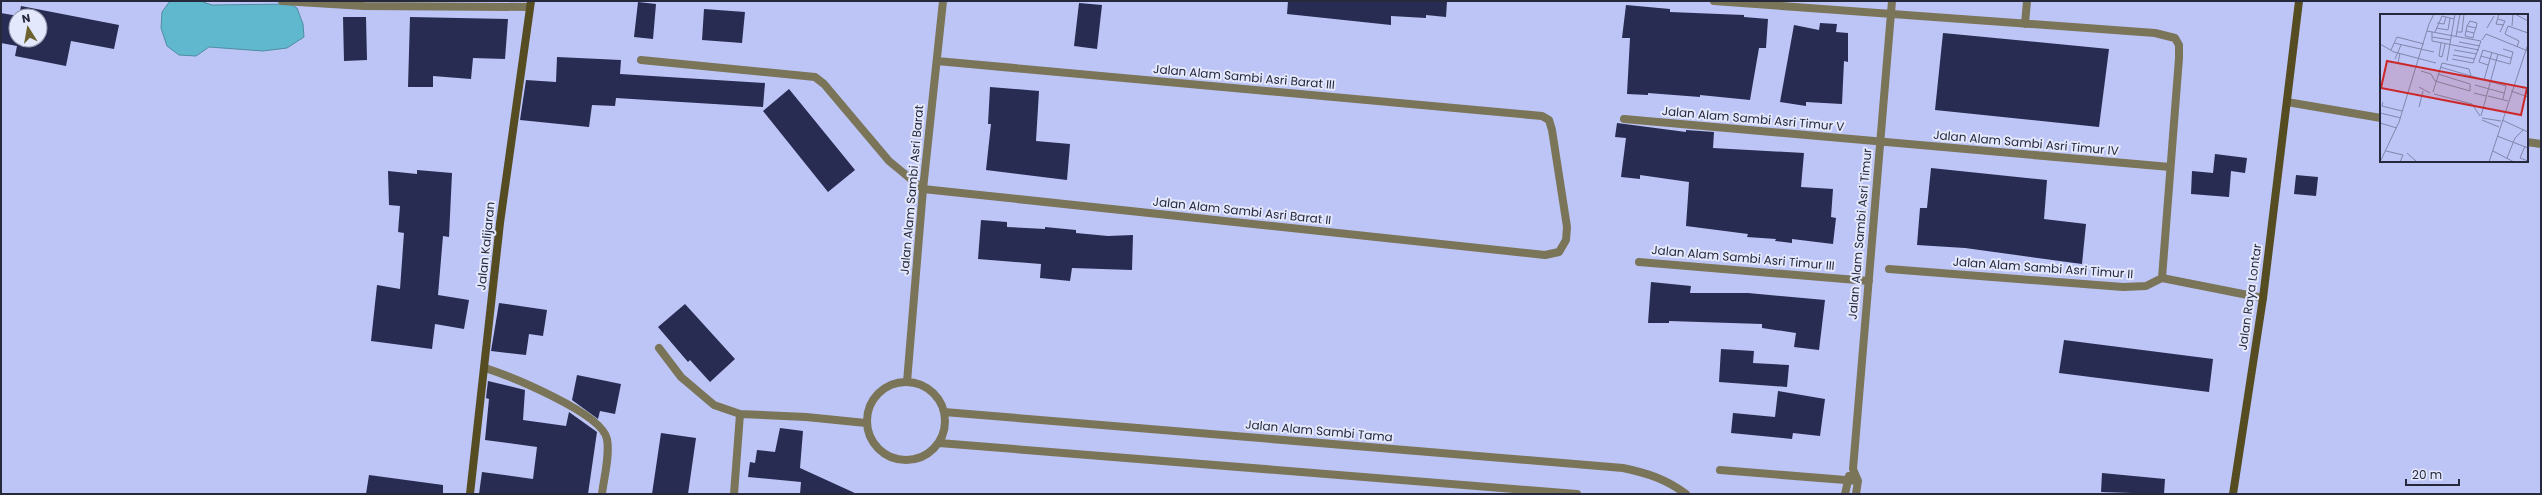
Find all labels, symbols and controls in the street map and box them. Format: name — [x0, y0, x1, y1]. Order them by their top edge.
north arrow — [8, 8, 48, 48]
text: N — [21, 10, 32, 27]
inset map — [2380, 14, 2528, 162]
street label: Jalan Alam Sambi Asri Barat III — [1152, 60, 1336, 93]
street label: Jalan Alam Sambi Asri Timur V — [1661, 102, 1845, 135]
street label: Jalan Alam Sambi Asri Barat — [896, 104, 927, 276]
street label: Jalan Alam Sambi Asri Timur IV — [1933, 126, 2120, 159]
street label: Jalan Alam Sambi Asri Timur — [1844, 147, 1876, 320]
street label: Jalan Alam Sambi Asri Barat II — [1152, 193, 1332, 228]
street label: Jalan Kalijaran — [472, 201, 499, 291]
street label: Jalan Alam Sambi Asri Timur III — [1651, 241, 1835, 274]
street label: Jalan Raya Lontar — [2234, 242, 2265, 351]
street label: Jalan Alam Sambi Asri Timur II — [1952, 253, 2134, 282]
street label: Jalan Alam Sambi Tama — [1245, 416, 1394, 445]
scale bar — [2406, 461, 2459, 487]
text: 20 m — [2412, 466, 2442, 483]

